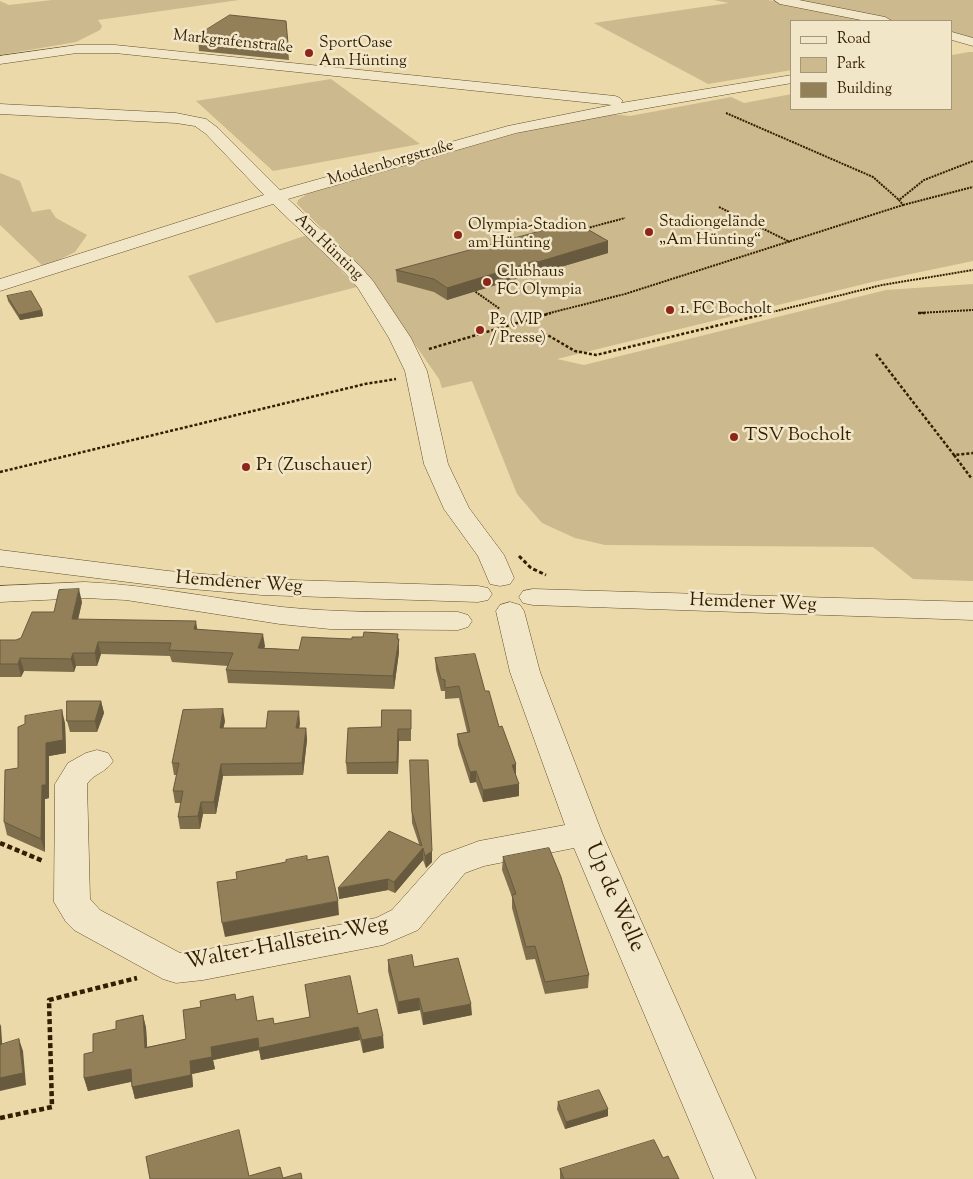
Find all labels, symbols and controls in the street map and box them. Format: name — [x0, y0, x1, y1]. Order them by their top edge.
legend — [790, 20, 953, 110]
street label: Markgrafenstraße — [172, 27, 294, 59]
text: Road — [837, 29, 871, 50]
place label: SportOase Am Hünting — [319, 34, 407, 72]
marker: SportOase Am Hünting — [303, 47, 315, 59]
text: Park — [837, 54, 866, 75]
text: Building — [837, 79, 892, 100]
street label: Moddenborgstraße — [326, 137, 456, 191]
street label: Am Hünting — [290, 211, 366, 285]
place label: Stadiongelände „Am Hünting“ — [659, 213, 765, 251]
place label: Olympia-Stadion am Hünting — [468, 216, 587, 254]
marker: Stadiongelände „Am Hünting“ — [643, 226, 655, 238]
marker: Olympia-Stadion am Hünting — [452, 229, 464, 241]
place label: Clubhaus FC Olympia — [497, 263, 582, 301]
marker: Clubhaus FC Olympia — [481, 276, 493, 288]
place label: 1. FC Bocholt — [680, 300, 772, 320]
marker: 1. FC Bocholt — [664, 304, 676, 316]
place label: P2 (VIP / Presse) — [490, 311, 546, 349]
marker: P2 (VIP / Presse) — [474, 324, 486, 336]
place label: TSV Bocholt — [744, 426, 852, 448]
marker: TSV Bocholt — [728, 431, 740, 443]
place label: P1 (Zuschauer) — [256, 456, 372, 478]
marker: P1 (Zuschauer) — [240, 461, 252, 473]
street label: Hemdener Weg — [175, 568, 303, 600]
street label: Hemdener Weg — [689, 590, 817, 618]
street label: Up de Welle — [577, 839, 649, 957]
street label: Walter-Hallstein-Weg — [183, 912, 391, 978]

